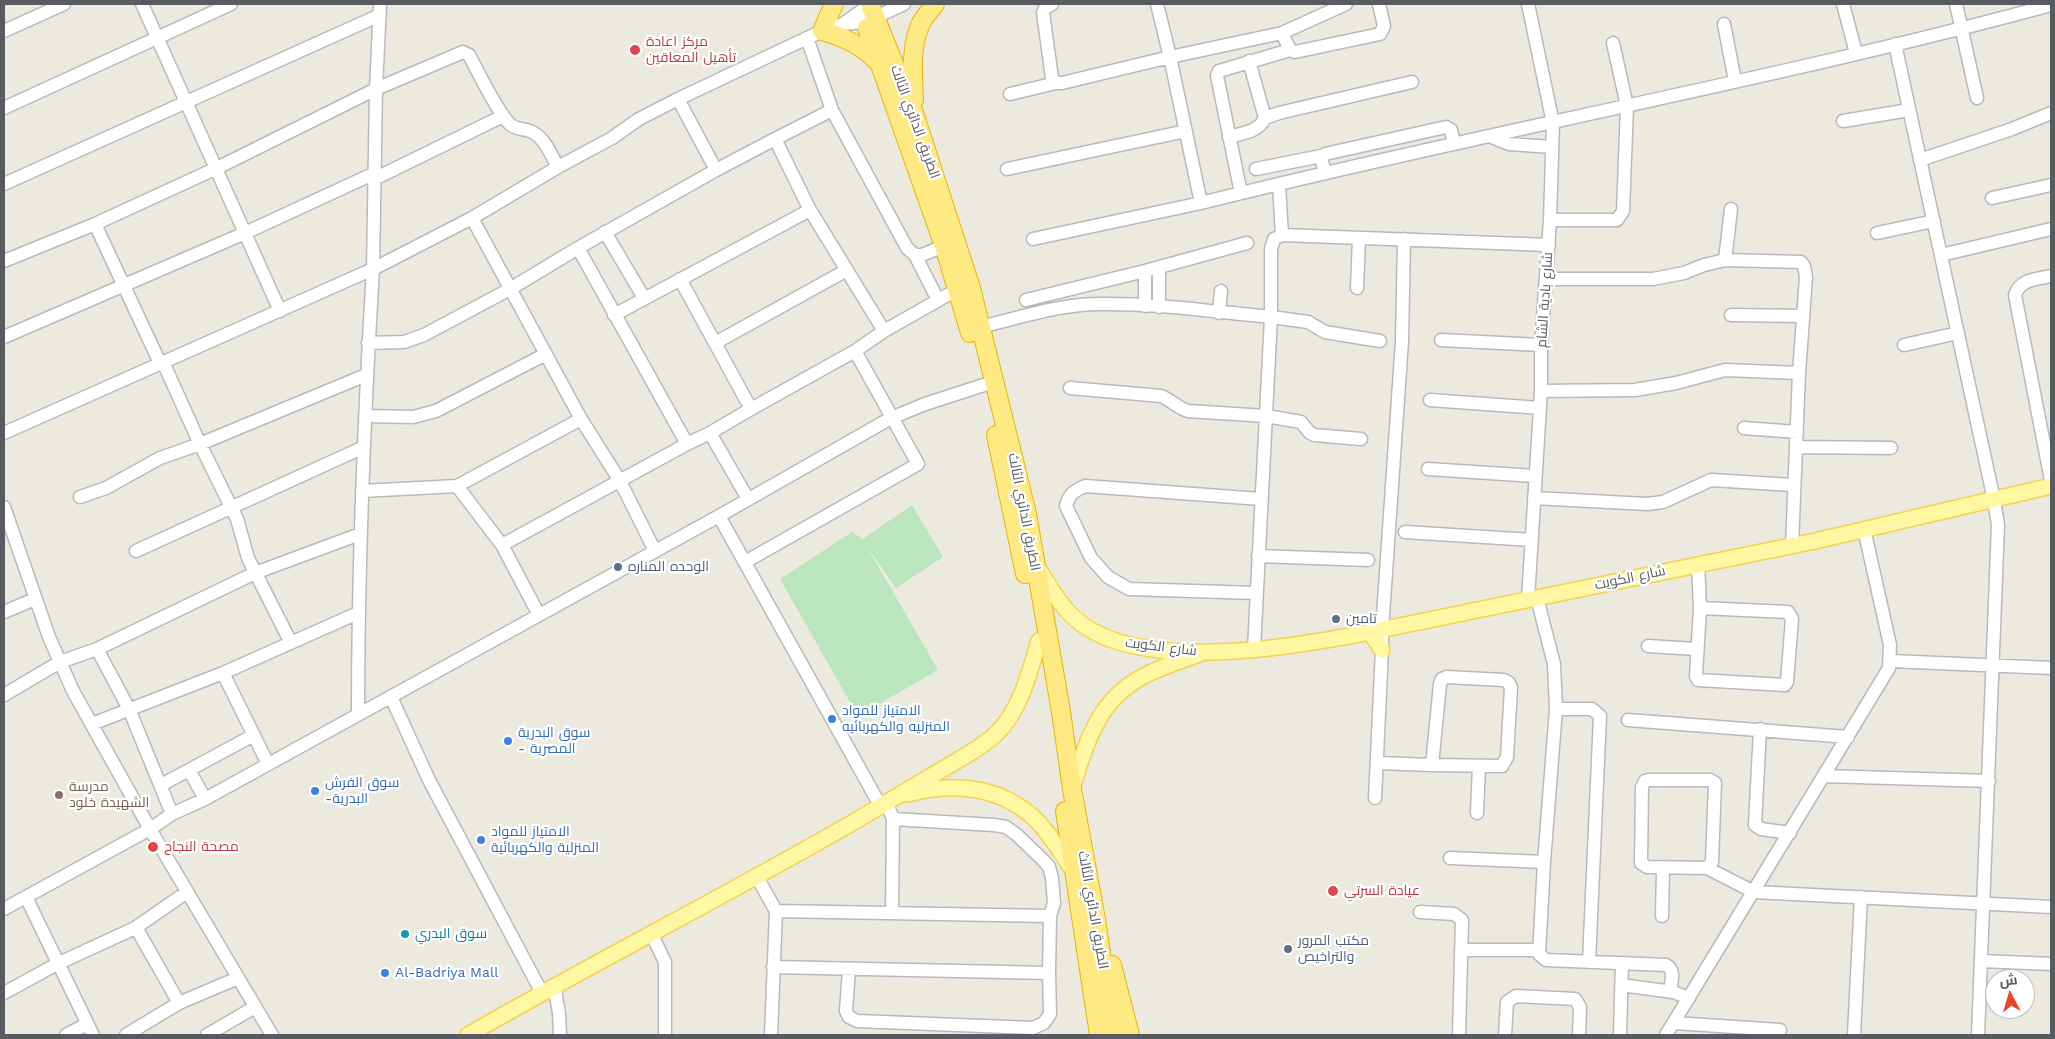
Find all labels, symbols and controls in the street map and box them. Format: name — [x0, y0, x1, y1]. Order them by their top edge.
place label: مركز اعادة تأهيل المعاقين — [646, 34, 736, 66]
marker: مركز اعادة تأهيل المعاقين — [628, 43, 642, 57]
street label: الطريق الدائري الثالث — [887, 63, 943, 181]
street label: شارع بادية الشام — [1533, 252, 1557, 348]
street label: الطريق الدائري الثالث — [1004, 452, 1044, 572]
place label: الوحده المناره — [628, 559, 709, 575]
marker: الوحده المناره — [612, 561, 624, 573]
street label: شارع الكويت — [1593, 562, 1667, 594]
place label: تامين — [1346, 611, 1377, 627]
marker: تامين — [1330, 613, 1342, 625]
street label: شارع الكويت — [1124, 634, 1198, 660]
place label: الامتياز للمواد المنزليه والكهربائيه — [842, 703, 950, 736]
marker: الامتياز للمواد المنزليه والكهربائيه — [826, 713, 838, 725]
place label: سوق البدرية - المصرية — [518, 725, 590, 758]
marker: سوق البدرية - المصرية — [502, 735, 514, 747]
place label: سوق الفرش -البدرية — [325, 775, 399, 808]
place label: مدرسة الشهيدة خلود — [69, 779, 149, 812]
marker: سوق الفرش -البدرية — [309, 785, 321, 797]
marker: مدرسة الشهيدة خلود — [53, 789, 65, 801]
place label: الامتياز للمواد المنزلية والكهربائية — [491, 824, 599, 856]
marker: الامتياز للمواد المنزلية والكهربائية — [475, 834, 487, 846]
place label: مصحة النجاح — [164, 839, 239, 855]
marker: مصحة النجاح — [146, 840, 160, 854]
street label: الطريق الدائري الثالث — [1074, 850, 1112, 970]
place label: عيادة السرتي — [1344, 883, 1420, 899]
marker: عيادة السرتي — [1326, 884, 1340, 898]
place label: سوق البدري — [415, 926, 487, 942]
marker: سوق البدري — [399, 928, 411, 940]
place label: مكتب المرور والتراخيص — [1298, 933, 1369, 966]
marker: مكتب المرور والتراخيص — [1282, 943, 1294, 955]
place label: Al-Badriya Mall — [395, 965, 498, 981]
marker: Al-Badriya Mall — [379, 967, 391, 979]
north arrow — [1985, 969, 2035, 1019]
text: ش — [1999, 971, 2018, 989]

